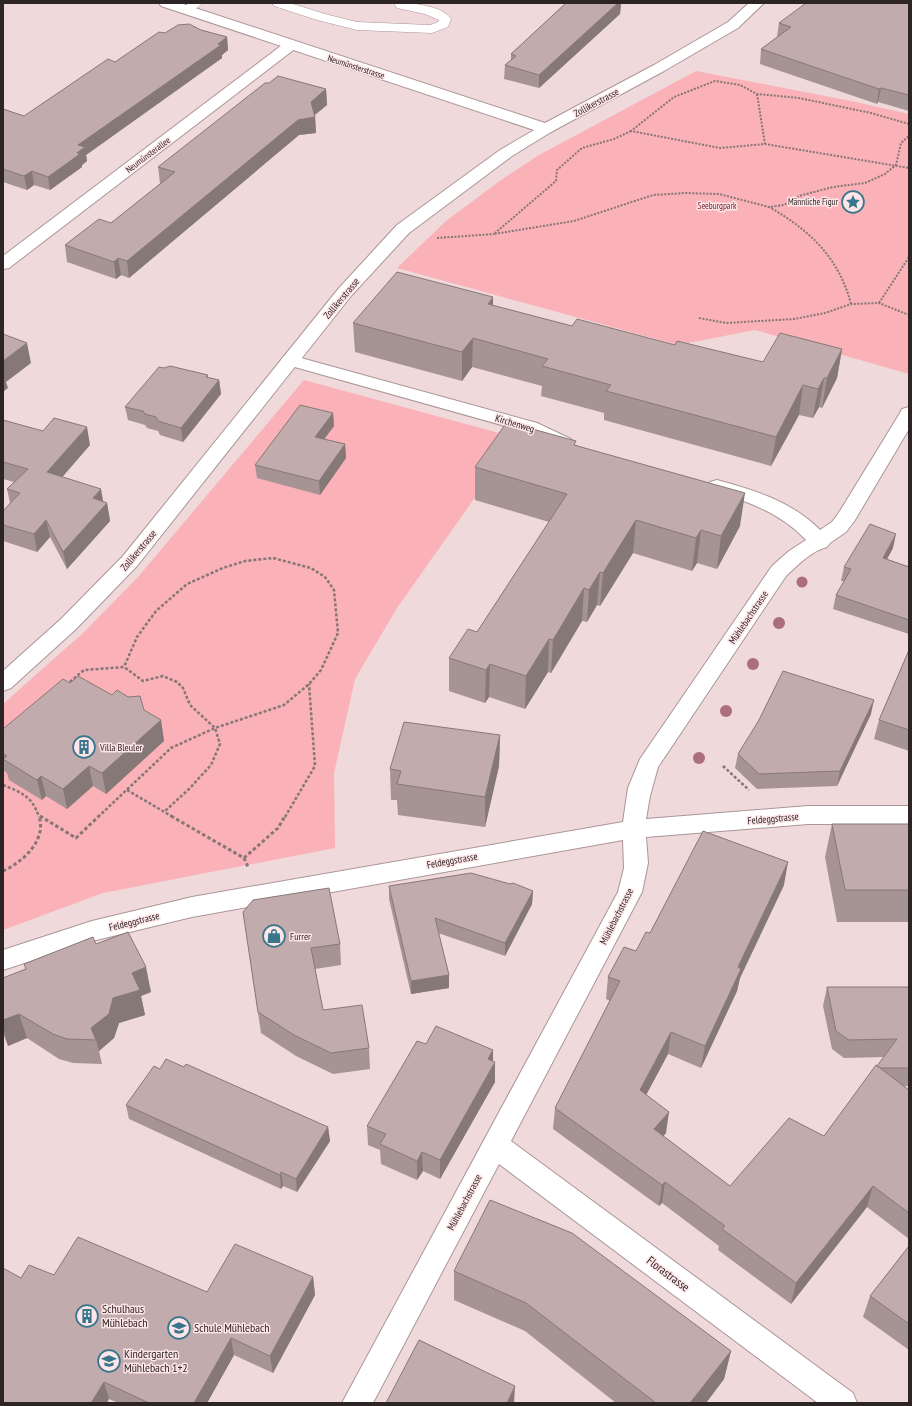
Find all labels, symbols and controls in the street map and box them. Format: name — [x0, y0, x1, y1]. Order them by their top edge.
street label: Neumünsterstrasse — [326, 52, 386, 81]
street label: Zollikerstrasse — [571, 85, 621, 120]
street label: Neumünsterallee — [123, 134, 172, 175]
place icon: Männliche Figur — [840, 189, 866, 215]
place label: Männliche Figur — [788, 196, 839, 207]
park label: Seeburgpark — [698, 200, 737, 211]
street label: Zollikerstrasse — [320, 275, 362, 321]
street label: Kirchenweg — [494, 411, 536, 436]
street label: Zollikerstrasse — [117, 527, 159, 573]
street label: Mühlebachstrasse — [726, 588, 771, 646]
building icon: Villa Bleuler — [71, 734, 97, 760]
place label: Villa Bleuler — [99, 741, 143, 754]
street label: Feldeggstrasse — [747, 810, 799, 827]
street label: Feldeggstrasse — [426, 850, 479, 871]
street label: Mühlebachstrasse — [597, 886, 636, 947]
street label: Feldeggstrasse — [108, 909, 161, 934]
shop icon: Furrer — [261, 923, 287, 949]
place label: Furrer — [290, 930, 311, 943]
street label: Mühlebachstrasse — [444, 1172, 485, 1232]
street label: Florastrasse — [644, 1253, 693, 1295]
place label: Schulhaus Mühlebach — [102, 1301, 147, 1330]
building icon: Schulhaus Mühlebach — [74, 1303, 100, 1329]
school or university icon: Schule Mühlebach — [166, 1315, 192, 1341]
place label: Schule Mühlebach — [194, 1320, 270, 1335]
place label: Kindergarten Mühlebach 1+2 — [124, 1346, 188, 1375]
school or university icon: Kindergarten Mühlebach 1+2 — [96, 1348, 122, 1374]

